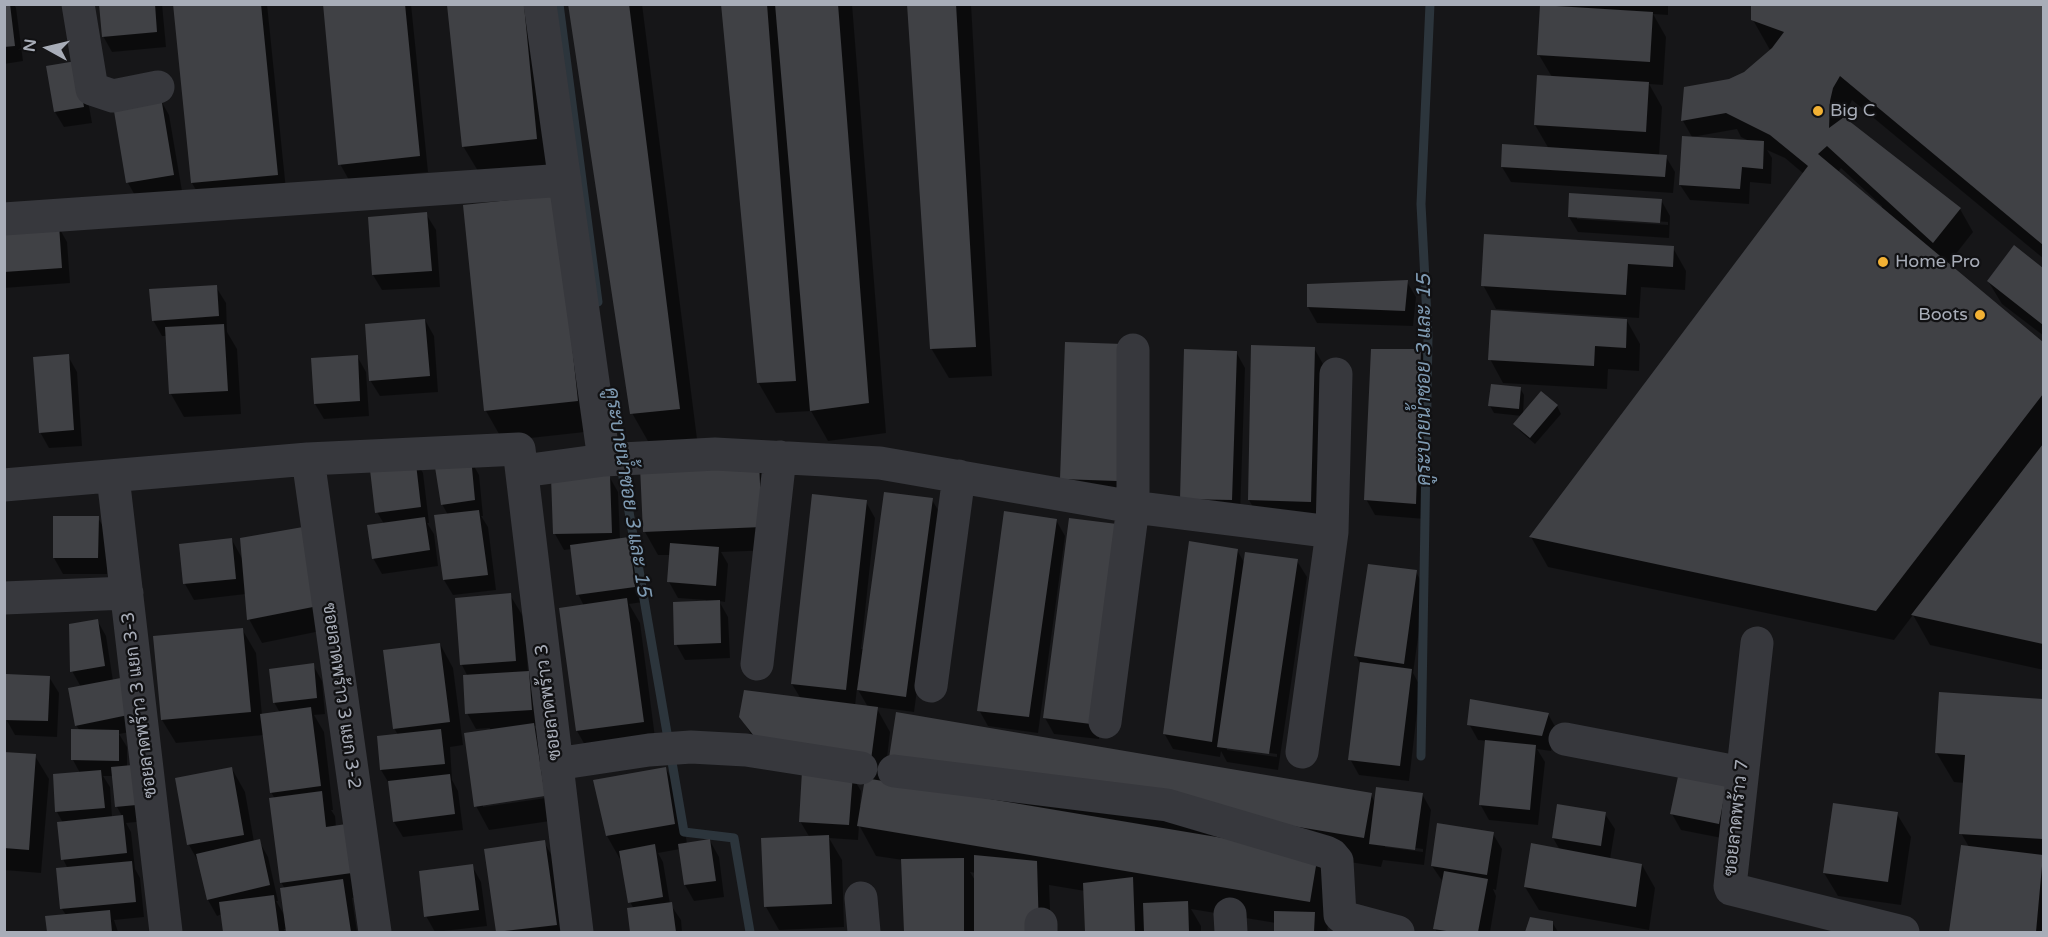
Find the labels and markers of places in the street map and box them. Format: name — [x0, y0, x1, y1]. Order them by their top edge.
place label: Big C — [1830, 100, 1875, 122]
marker: Big C — [1811, 104, 1825, 118]
place label: Home Pro — [1895, 251, 1980, 273]
marker: Home Pro — [1876, 255, 1890, 269]
place label: Boots — [1918, 304, 1968, 326]
marker: Boots — [1973, 308, 1987, 322]

